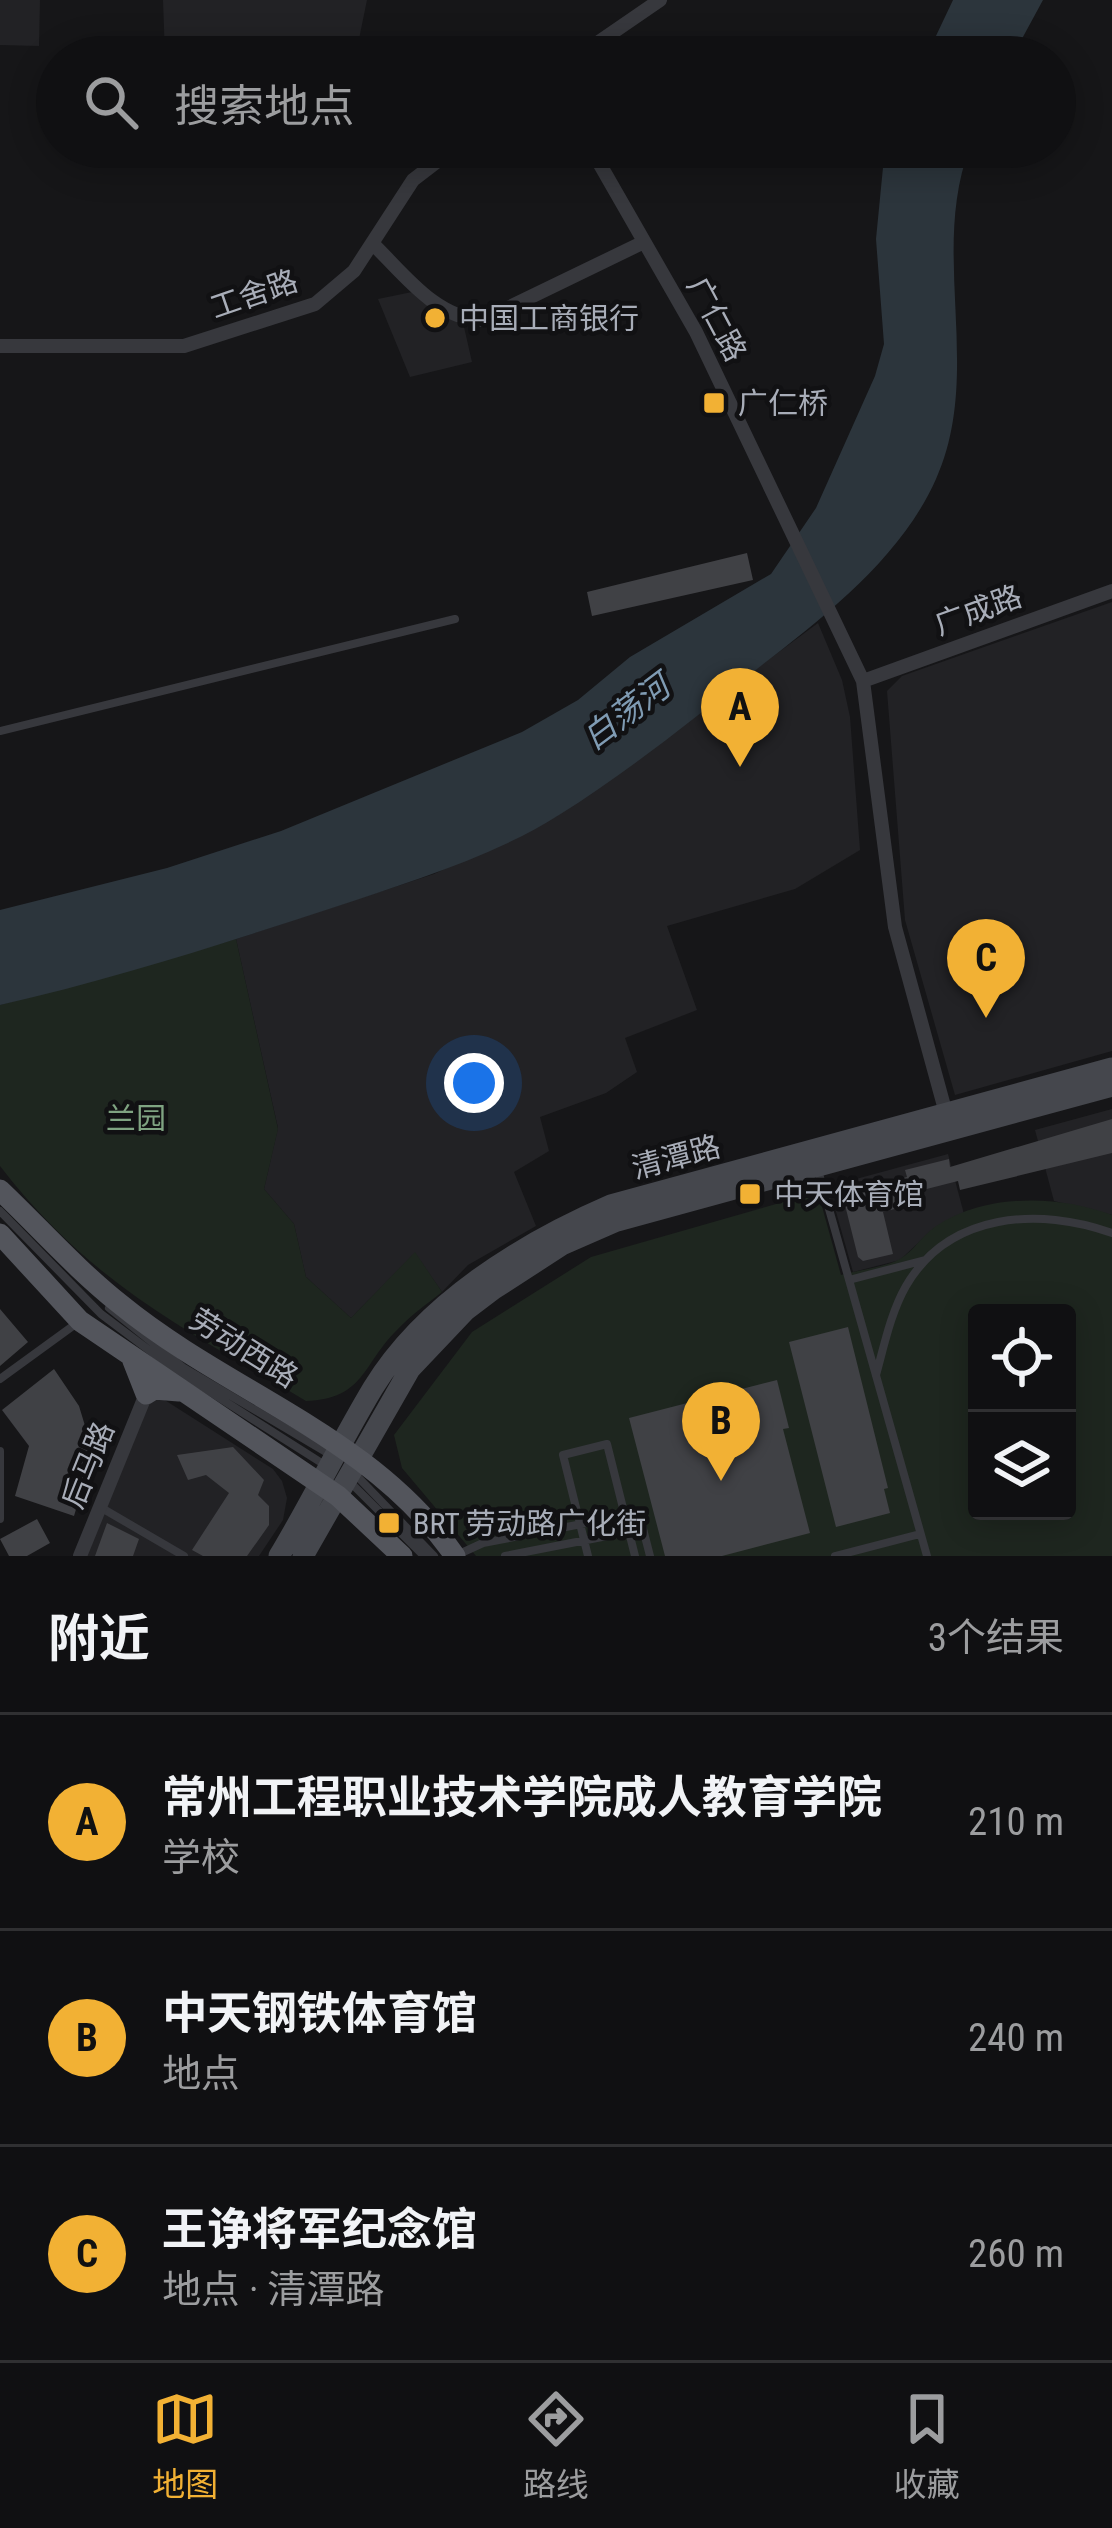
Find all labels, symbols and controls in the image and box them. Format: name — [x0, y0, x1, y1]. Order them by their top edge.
search box — [36, 36, 1076, 168]
icon: search — [78, 69, 144, 135]
text: 搜索地点 — [174, 80, 354, 133]
street label: 工舍路 — [206, 263, 302, 325]
street label: 广仁路 — [680, 271, 754, 367]
place label: 中国工商银行 — [459, 301, 639, 336]
marker: 中国工商银行 — [422, 305, 448, 331]
place label: 广仁桥 — [738, 386, 828, 421]
marker: 广仁桥 — [701, 390, 727, 416]
street label: 广成路 — [930, 578, 1026, 642]
water label: 白荡河 — [575, 663, 682, 757]
pin: A — [701, 668, 779, 767]
pin: C — [947, 919, 1025, 1018]
your location — [444, 1053, 504, 1113]
park label: 兰园 — [106, 1101, 166, 1136]
street label: 清潭路 — [628, 1128, 724, 1186]
place label: 中天体育馆 — [774, 1177, 924, 1212]
marker: 中天体育馆 — [737, 1181, 763, 1207]
street label: 劳动西路 — [184, 1301, 304, 1395]
map controls — [968, 1304, 1076, 1520]
button: locate — [968, 1304, 1076, 1412]
pin: B — [682, 1382, 760, 1481]
button: layers — [968, 1412, 1076, 1520]
street label: 后马路 — [55, 1417, 121, 1513]
place label: BRT 劳动路广化街 — [413, 1506, 646, 1541]
marker: BRT 劳动路广化街 — [376, 1510, 402, 1536]
text: 附近 — [48, 1609, 150, 1668]
text: 3个结果 — [928, 1615, 1064, 1661]
text: 常州工程职业技术学院成人教育学院 — [162, 1771, 882, 1824]
text: A — [75, 1799, 99, 1845]
text: 210 m — [968, 1799, 1064, 1845]
text: 学校 — [162, 1835, 240, 1881]
text: 中天钢铁体育馆 — [162, 1987, 477, 2040]
text: B — [76, 2015, 98, 2061]
text: 240 m — [968, 2015, 1064, 2061]
text: 地点 — [162, 2051, 240, 2097]
text: 王诤将军纪念馆 — [162, 2203, 477, 2256]
text: C — [76, 2231, 98, 2277]
text: 260 m — [968, 2231, 1064, 2277]
text: 地点 · 清潭路 — [162, 2267, 384, 2313]
tab: 地图 — [152, 2386, 218, 2506]
tab: 路线 — [523, 2386, 589, 2506]
tab: 收藏 — [894, 2386, 960, 2506]

